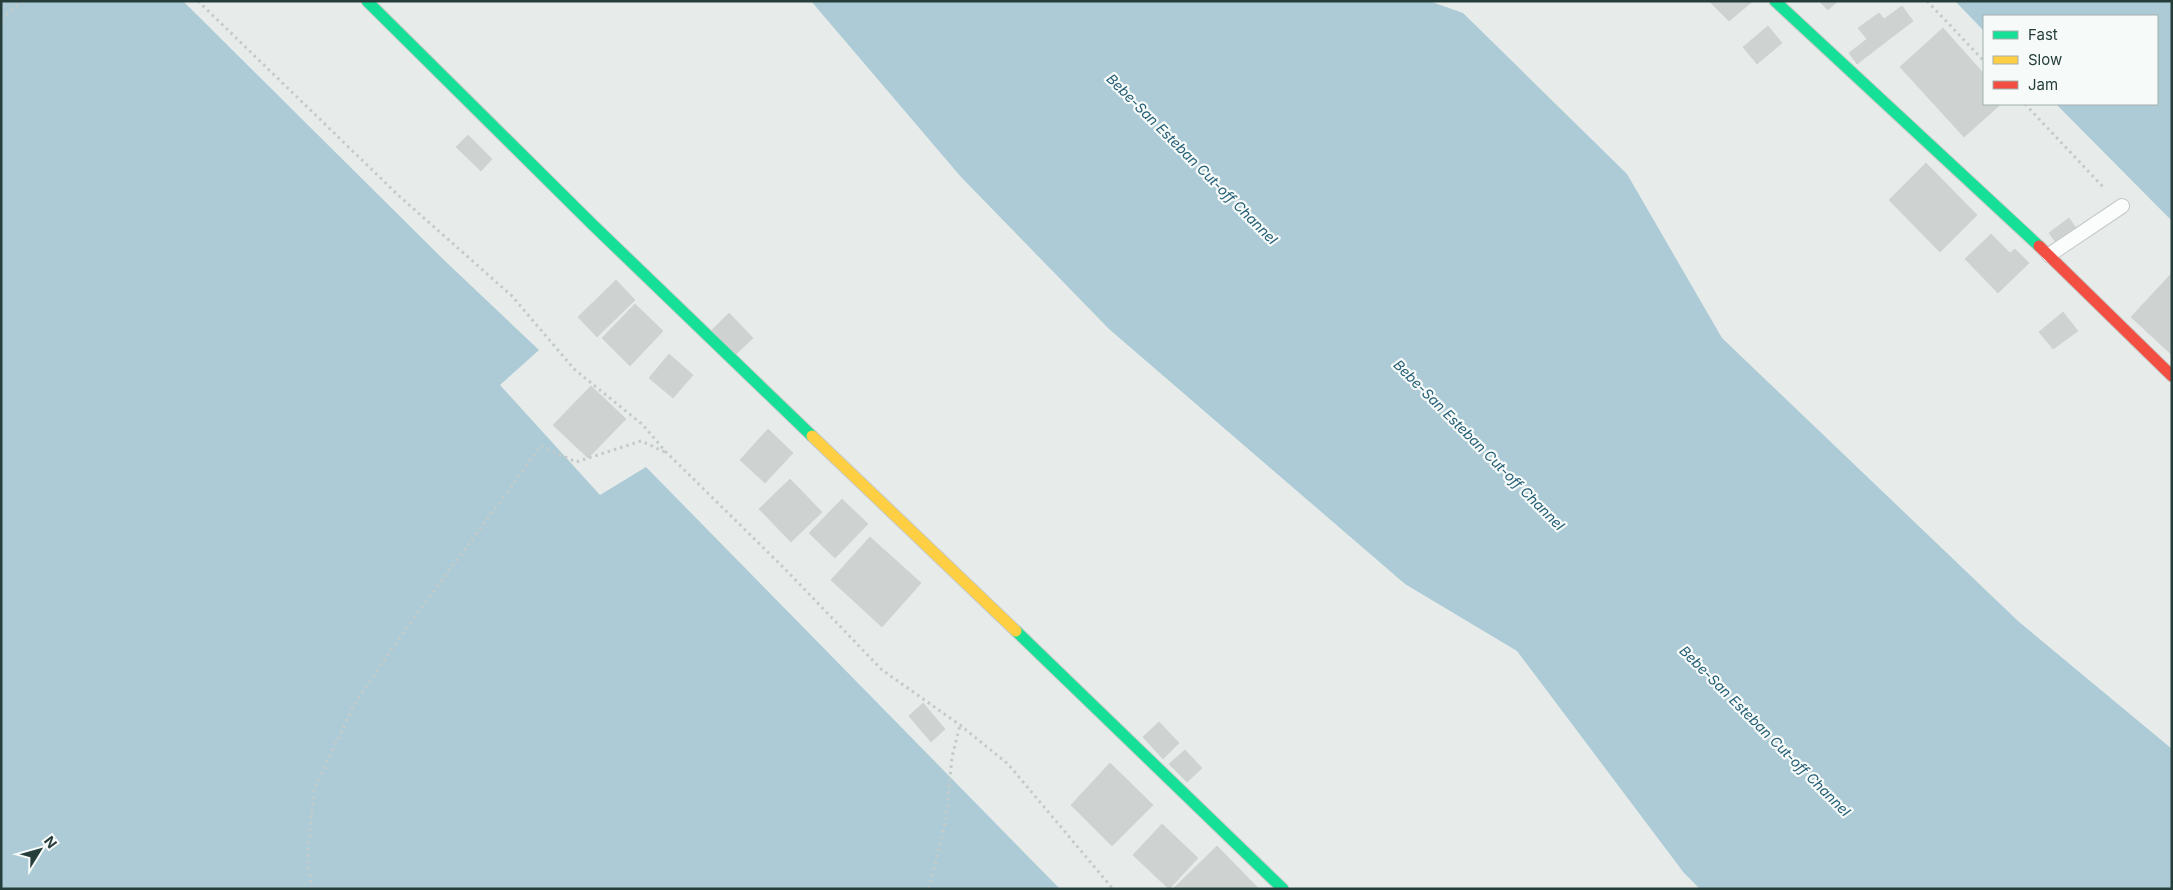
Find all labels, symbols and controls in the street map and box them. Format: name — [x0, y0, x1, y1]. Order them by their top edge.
legend — [1983, 15, 2158, 105]
text: Fast — [2028, 25, 2058, 44]
text: Slow — [2028, 50, 2062, 69]
water label: Bebe-San Esteban Cut-off Channel — [1103, 70, 1282, 248]
text: Jam — [2028, 75, 2058, 94]
water label: Bebe-San Esteban Cut-off Channel — [1390, 356, 1569, 534]
water label: Bebe-San Esteban Cut-off Channel — [1676, 642, 1855, 820]
north arrow — [15, 825, 65, 875]
text: N — [41, 832, 61, 851]

